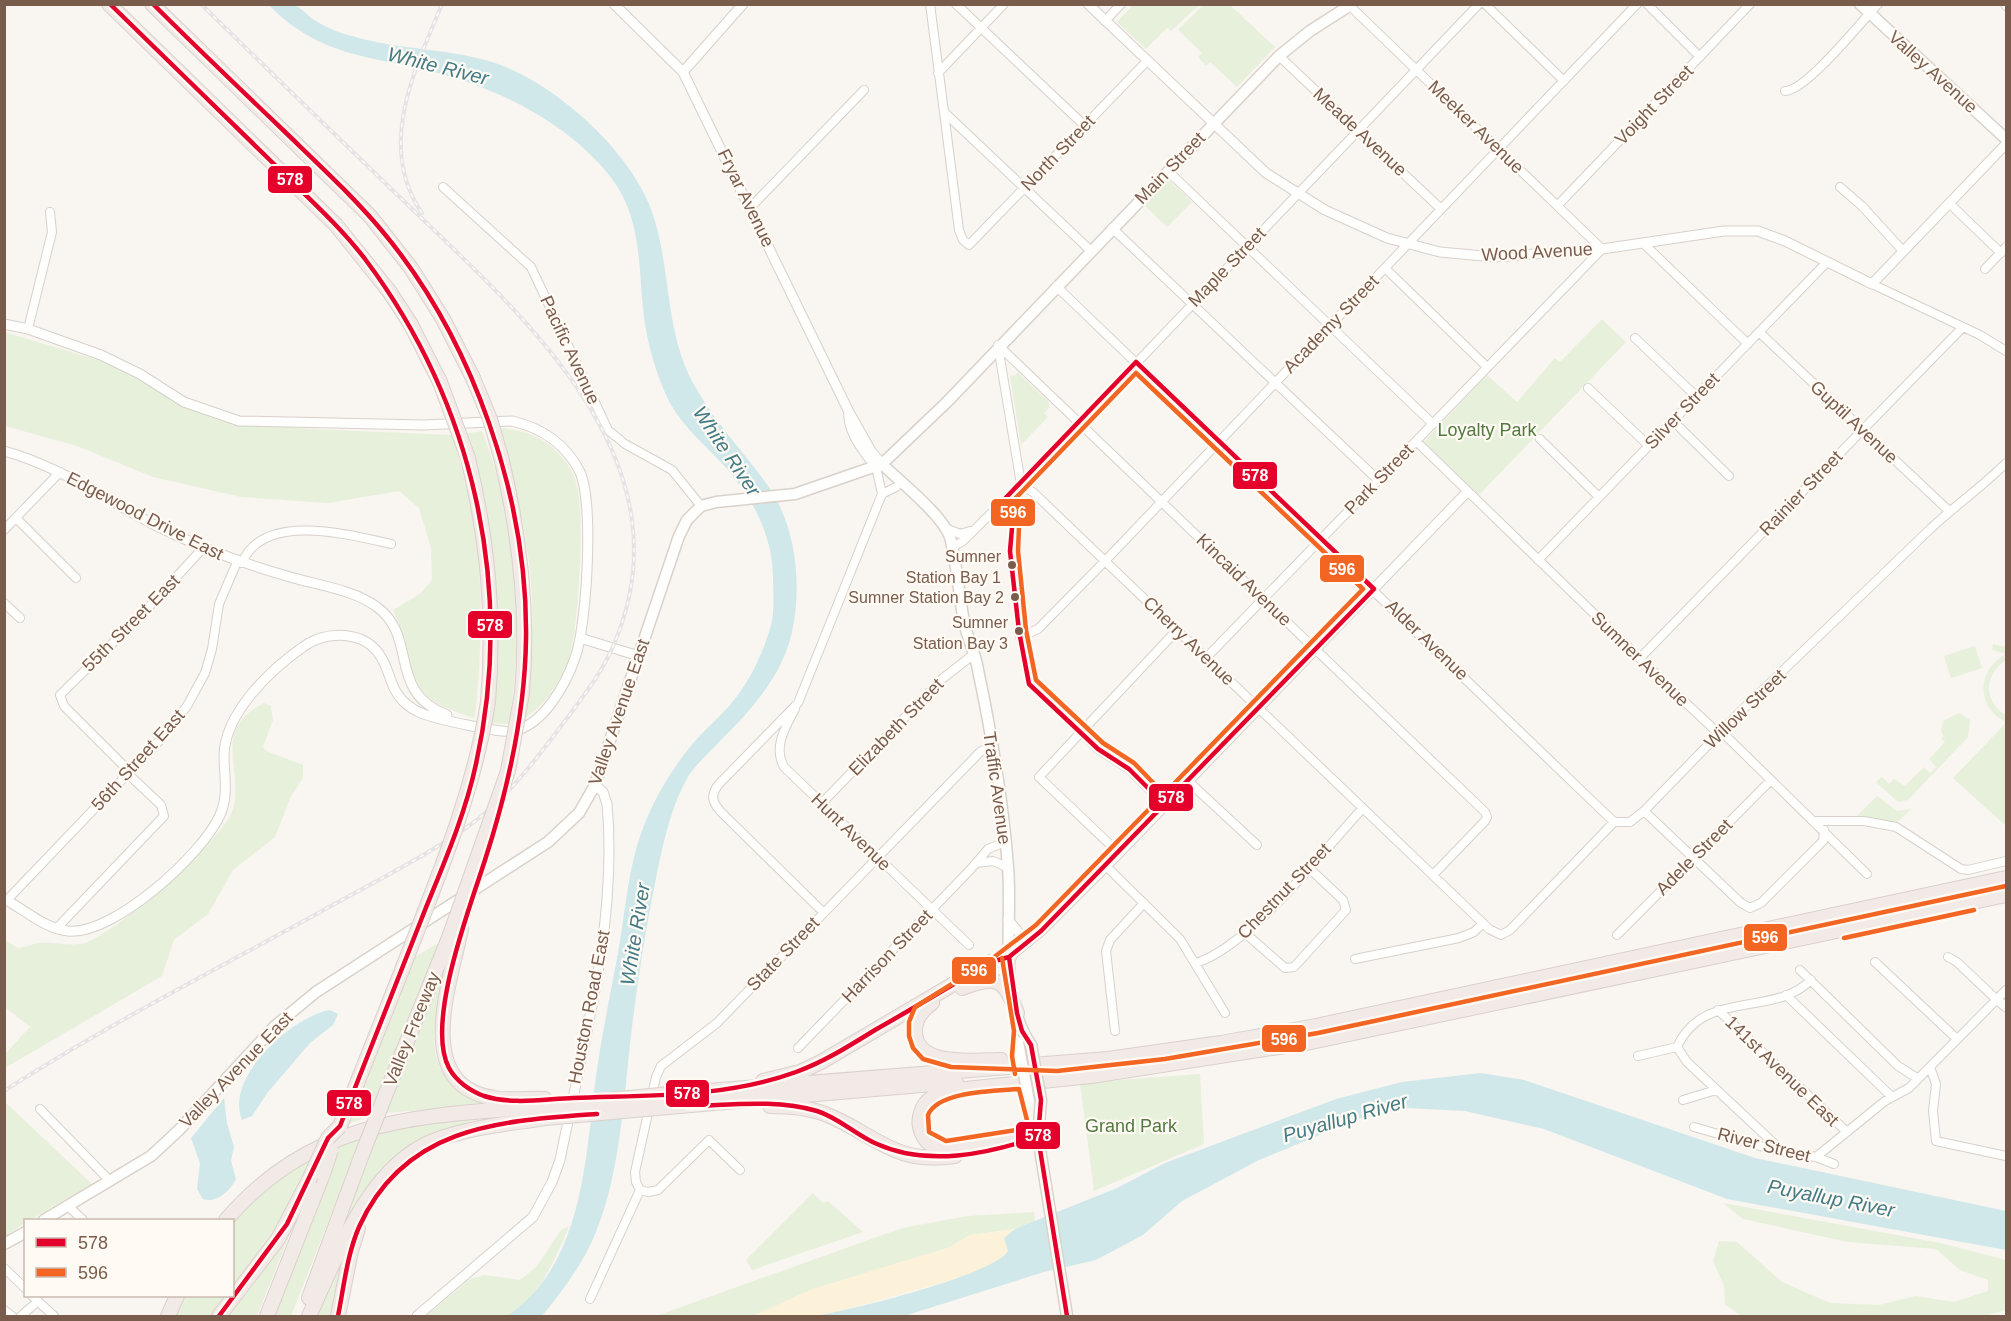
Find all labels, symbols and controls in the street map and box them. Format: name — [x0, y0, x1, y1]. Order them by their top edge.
street label: Valley Avenue — [1885, 27, 1981, 117]
water label: White River — [385, 43, 492, 89]
street label: Voight Street — [1611, 61, 1697, 149]
street label: Meeker Avenue — [1424, 76, 1528, 178]
street label: Meade Avenue — [1309, 84, 1411, 180]
street label: North Street — [1017, 111, 1099, 195]
street label: Main Street — [1131, 128, 1209, 208]
street label: Fryar Avenue — [714, 146, 778, 250]
line badge: 578 — [267, 165, 313, 194]
text: 578 — [277, 171, 303, 188]
street label: Maple Street — [1184, 223, 1270, 311]
street label: Wood Avenue — [1481, 239, 1593, 265]
street label: Academy Street — [1279, 271, 1383, 377]
street label: Pacific Avenue — [536, 292, 604, 408]
street label: Silver Street — [1641, 369, 1723, 453]
street label: Guptil Avenue — [1806, 377, 1902, 467]
water label: White River — [689, 402, 766, 501]
park label: Loyalty Park — [1437, 420, 1538, 440]
street label: Park Street — [1341, 440, 1417, 518]
street label: Rainier Street — [1756, 446, 1846, 540]
line badge: 578 — [1232, 461, 1278, 490]
text: 578 — [1242, 467, 1268, 484]
street label: Edgewood Drive East — [63, 468, 227, 564]
line badge: 596 — [990, 498, 1036, 527]
text: 596 — [1000, 504, 1026, 521]
street label: Kincaid Avenue — [1193, 530, 1295, 630]
place label: Sumner Station Bay 1 — [906, 548, 1002, 586]
line badge: 596 — [1319, 554, 1365, 583]
marker: Sumner Station Bay 1 — [1006, 559, 1018, 571]
text: 596 — [1329, 561, 1355, 578]
street label: 55th Street East — [78, 570, 184, 676]
place label: Sumner Station Bay 2 — [848, 589, 1004, 606]
marker: Sumner Station Bay 2 — [1009, 591, 1021, 603]
street label: Cherry Avenue — [1139, 593, 1239, 689]
street label: Alder Avenue — [1382, 596, 1472, 684]
street label: Sumner Avenue — [1587, 607, 1693, 711]
line badge: 578 — [467, 610, 513, 639]
place label: Sumner Station Bay 3 — [913, 614, 1009, 652]
text: 578 — [477, 617, 503, 634]
marker: Sumner Station Bay 3 — [1013, 625, 1025, 637]
street label: Valley Avenue East — [585, 636, 653, 788]
street label: Willow Street — [1700, 665, 1790, 753]
street label: Elizabeth Street — [845, 674, 947, 780]
street label: 56th Street East — [87, 705, 189, 815]
street label: Traffic Avenue — [979, 730, 1015, 846]
line badge: 578 — [1148, 783, 1194, 812]
street label: Hunt Avenue — [807, 789, 895, 875]
text: 578 — [1158, 789, 1184, 806]
street label: Adele Street — [1652, 815, 1736, 899]
street label: Chestnut Street — [1233, 839, 1335, 943]
water label: White River — [616, 880, 654, 987]
street label: Harrison Street — [838, 906, 936, 1006]
street label: State Street — [743, 913, 823, 995]
line badge: 596 — [1743, 923, 1788, 952]
street label: Houston Road East — [564, 928, 614, 1086]
text: 596 — [1752, 929, 1778, 946]
line badge: 596 — [951, 956, 997, 985]
text: 596 — [961, 962, 987, 979]
street label: Valley Freeway — [380, 969, 444, 1089]
street label: Valley Avenue East — [176, 1008, 296, 1132]
street label: 141st Avenue East — [1721, 1012, 1843, 1130]
line badge: 596 — [1261, 1024, 1307, 1053]
text: 596 — [1271, 1031, 1297, 1048]
line badge: 578 — [665, 1079, 710, 1108]
text: 578 — [674, 1085, 700, 1102]
line badge: 578 — [326, 1089, 372, 1117]
water label: Puyallup River — [1280, 1089, 1411, 1146]
text: 578 — [336, 1095, 362, 1112]
park label: Grand Park — [1085, 1116, 1178, 1136]
line badge: 578 — [1015, 1121, 1061, 1150]
street label: River Street — [1715, 1124, 1813, 1166]
text: 578 — [1025, 1127, 1051, 1144]
water label: Puyallup River — [1766, 1175, 1898, 1221]
legend — [24, 1219, 234, 1297]
text: 578 — [78, 1233, 108, 1253]
text: 596 — [78, 1263, 108, 1283]

